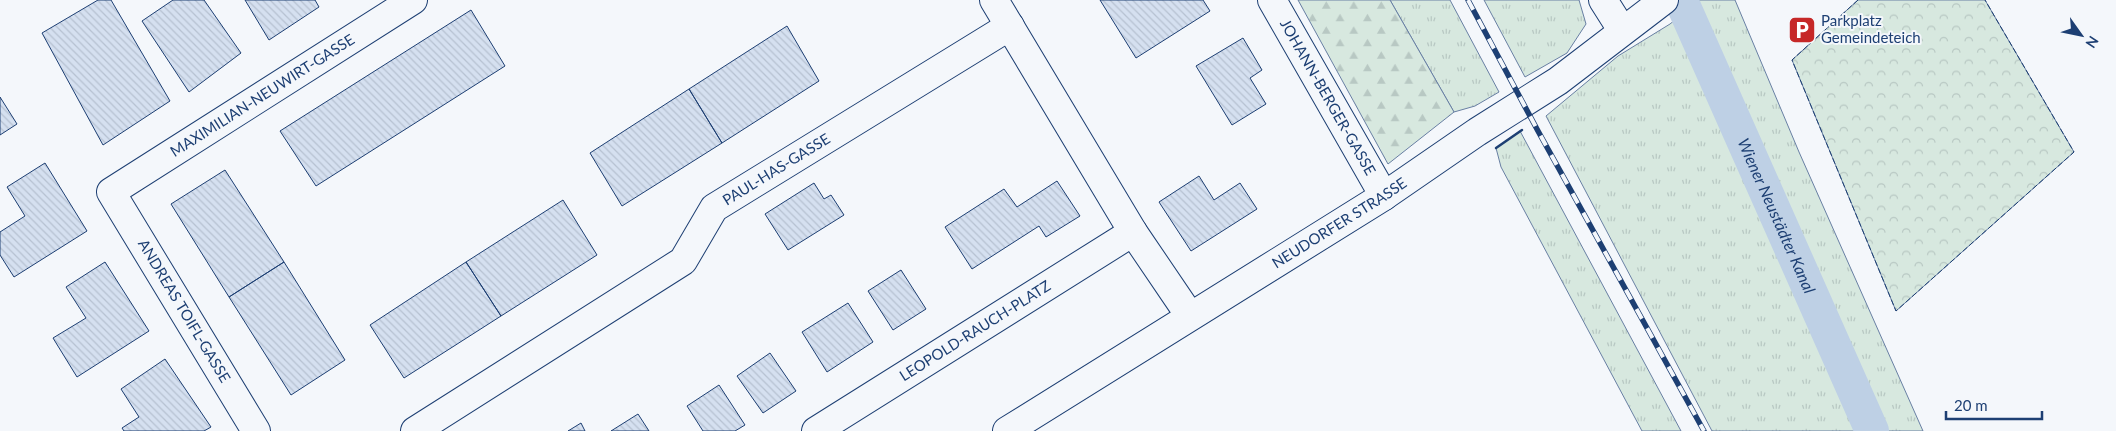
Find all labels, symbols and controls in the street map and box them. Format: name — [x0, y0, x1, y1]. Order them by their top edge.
north arrow — [2056, 10, 2106, 60]
place label: Parkplatz Gemeindeteich — [1821, 11, 1921, 46]
parking icon: Parkplatz Gemeindeteich — [1787, 15, 1817, 45]
street label: JOHANN-BERGER-GASSE — [1277, 16, 1380, 178]
street label: MAXIMILIAN-NEUWIRT-GASSE — [166, 30, 357, 160]
text: N — [2082, 33, 2102, 52]
street label: PAUL-HAS-GASSE — [719, 129, 833, 209]
water label: Wiener Neustädter Kanal — [1734, 135, 1820, 296]
street label: NEUDORFER STRASSE — [1268, 173, 1410, 272]
street label: ANDREAS TOIFL-GASSE — [135, 236, 235, 385]
street label: LEOPOLD-RAUCH-PLATZ — [896, 276, 1054, 384]
scale bar — [1946, 388, 2042, 420]
text: 20 m — [1954, 396, 1988, 414]

